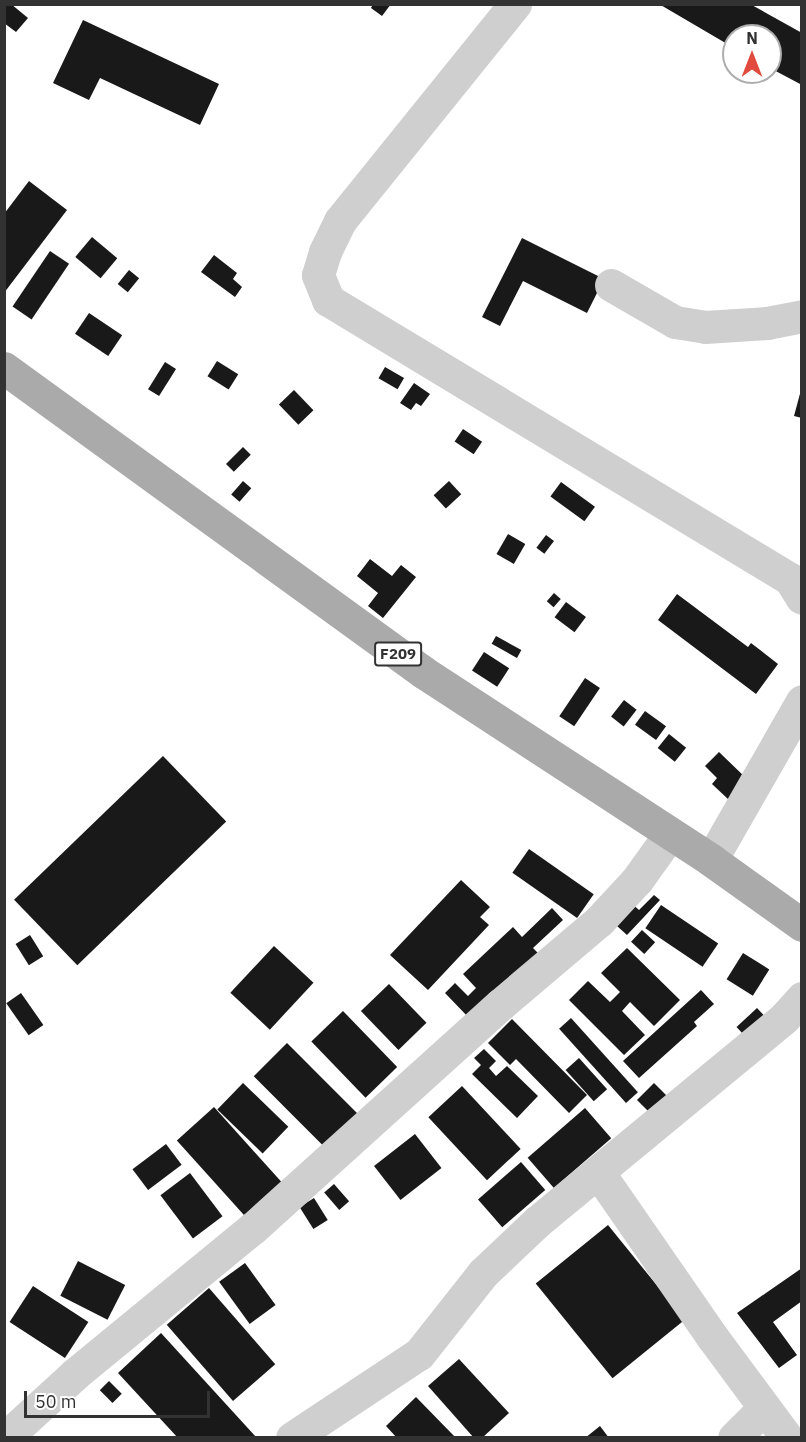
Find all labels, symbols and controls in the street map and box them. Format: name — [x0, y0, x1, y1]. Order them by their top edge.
north arrow — [722, 24, 782, 84]
text: N — [746, 28, 758, 48]
road number: F209 — [374, 642, 422, 666]
scale bar — [27, 1379, 213, 1417]
text: 50 m — [35, 1390, 77, 1413]

